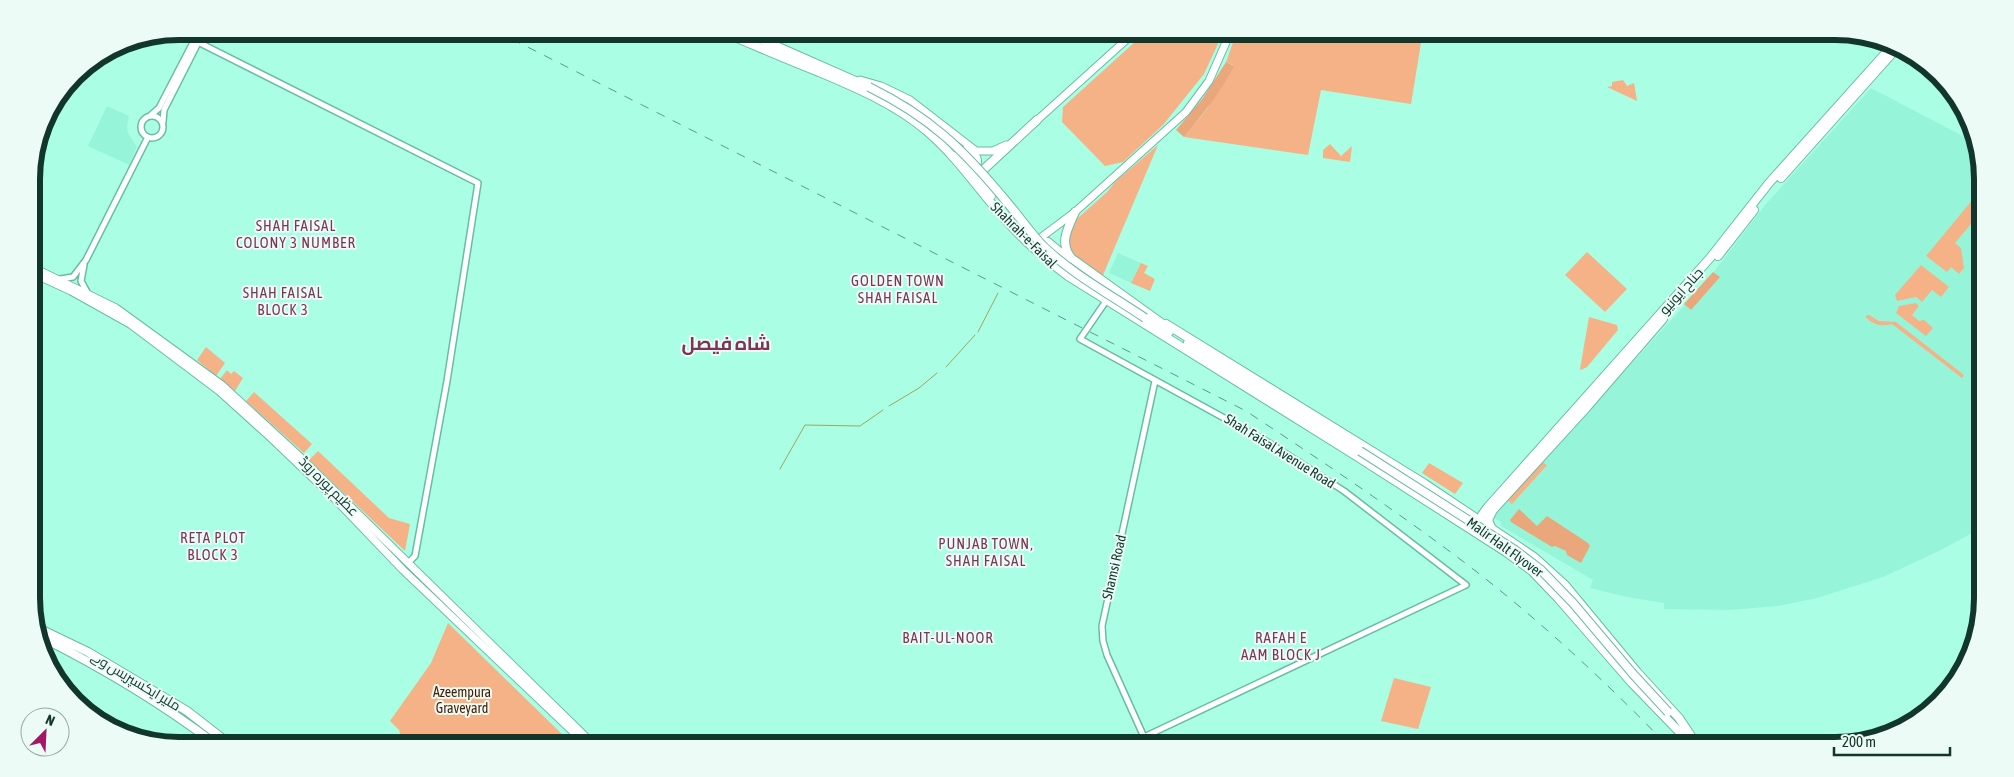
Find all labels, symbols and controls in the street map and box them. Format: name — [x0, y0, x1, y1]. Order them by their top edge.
street label: Shahrah-e-Faisal — [988, 199, 1061, 272]
district label: SHAH FAISAL COLONY 3 NUMBER — [236, 217, 356, 251]
street label: جناح ایونیو — [1656, 264, 1707, 318]
district label: GOLDEN TOWN SHAH FAISAL — [851, 272, 945, 306]
district label: SHAH FAISAL BLOCK 3 — [243, 284, 323, 318]
district label: شاہ فیصل — [682, 332, 770, 355]
street label: Shah Faisal Avenue Road — [1222, 410, 1338, 492]
street label: عظیم پورہ روڈ — [294, 453, 362, 521]
street label: Malir Halt Flyover — [1464, 514, 1547, 581]
district label: RETA PLOT BLOCK 3 — [180, 529, 246, 563]
street label: Shamsi Road — [1099, 533, 1129, 601]
district label: PUNJAB TOWN, SHAH FAISAL — [938, 535, 1034, 569]
district label: BAIT-UL-NOOR — [902, 629, 994, 646]
district label: RAFAH E AAM BLOCK J — [1241, 629, 1321, 663]
street label: ملیر ایکسپریس وے — [87, 648, 184, 716]
park label: Azeempura Graveyard — [433, 684, 491, 716]
north arrow — [20, 707, 70, 757]
text: N — [43, 711, 57, 729]
scale bar — [1834, 724, 1950, 756]
text: 200 m — [1842, 733, 1876, 750]

